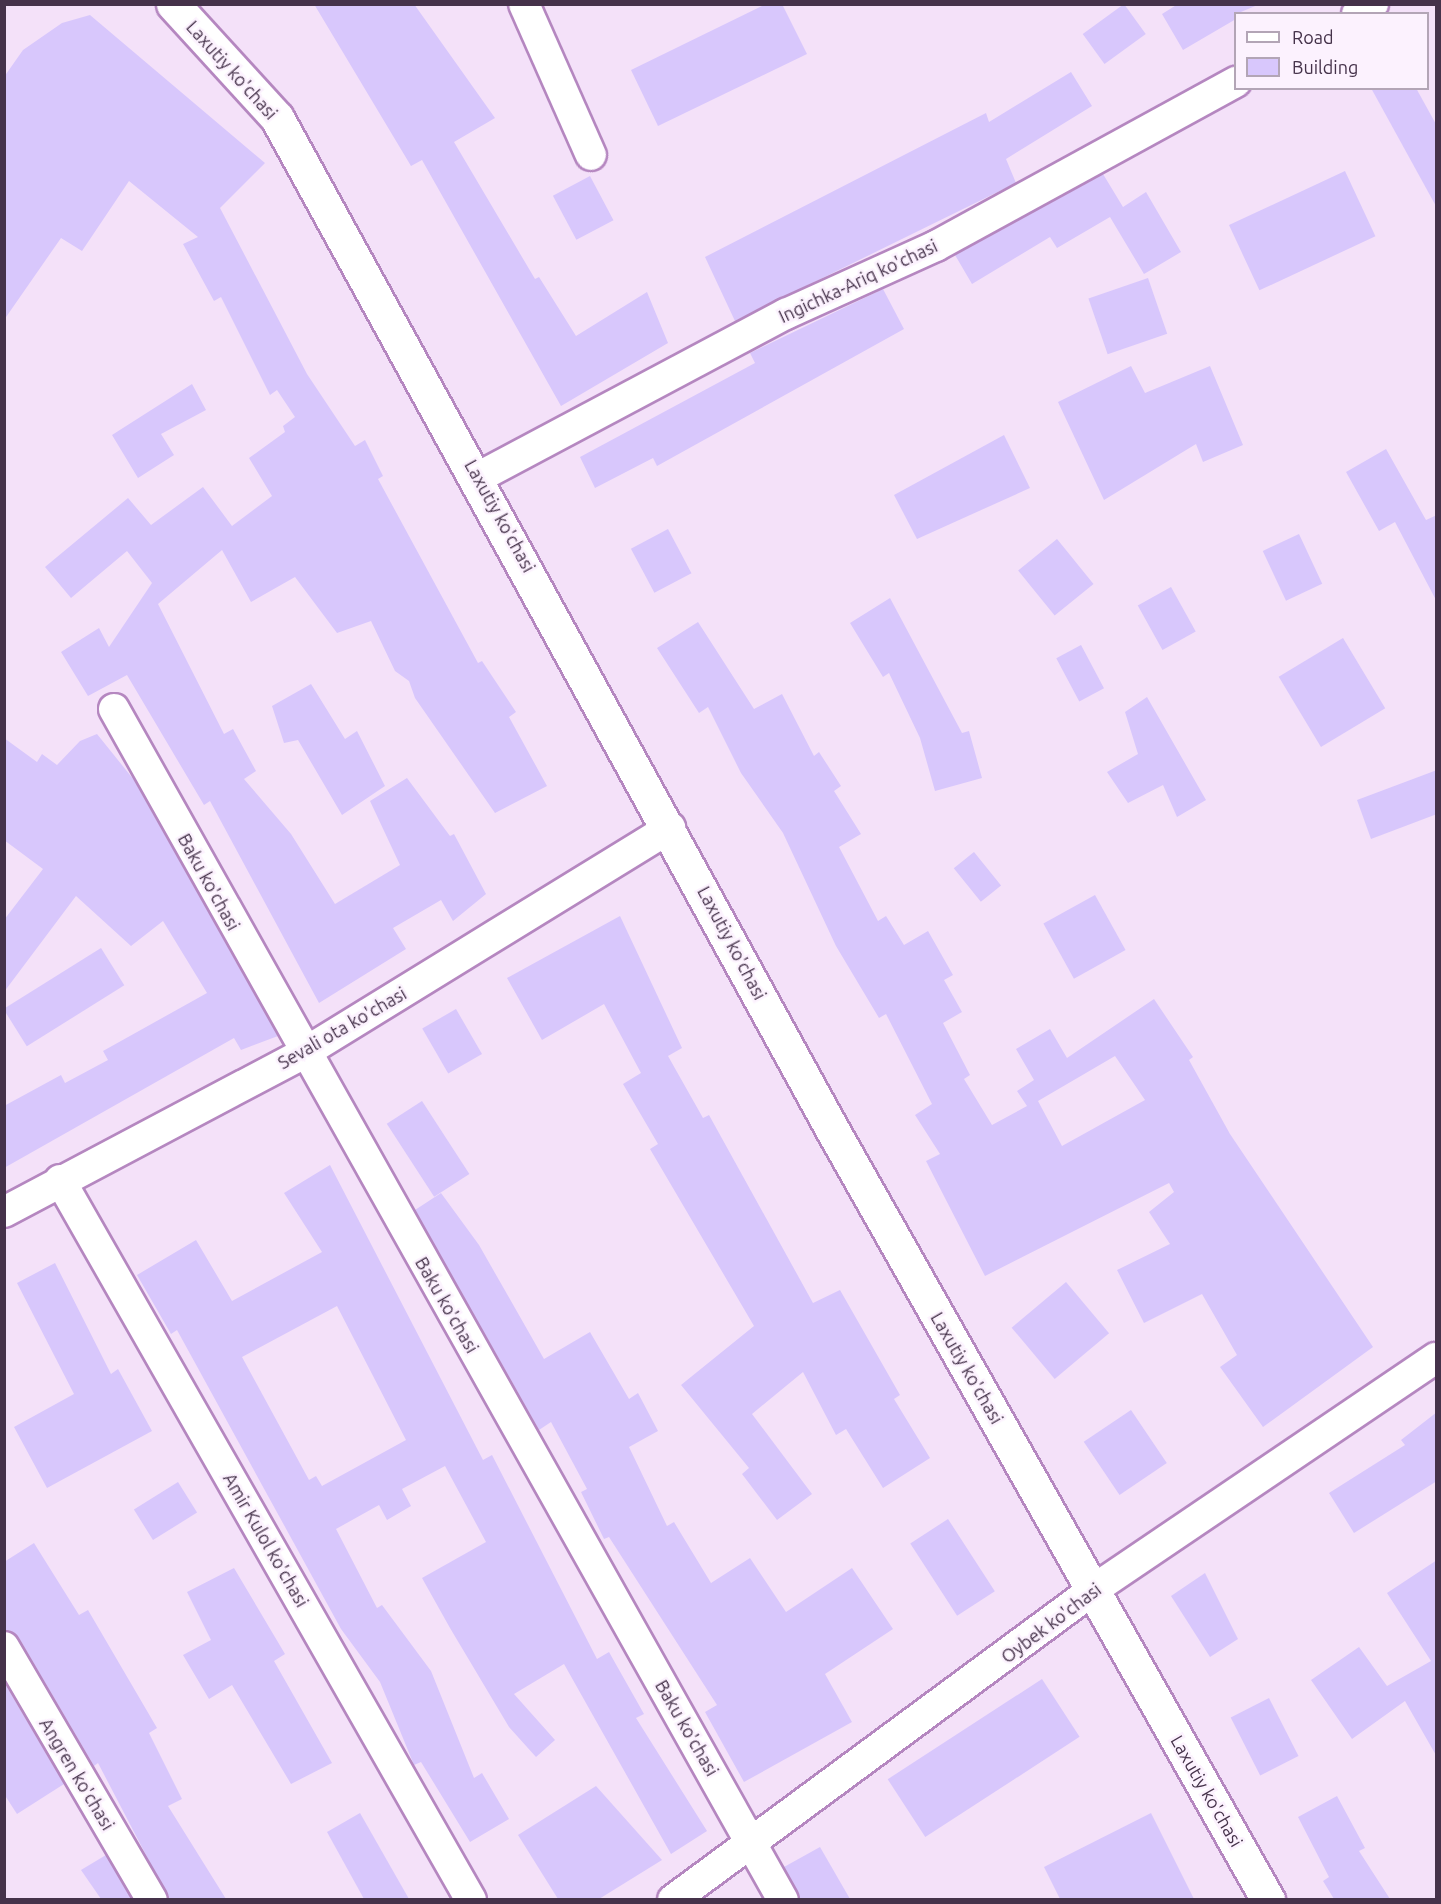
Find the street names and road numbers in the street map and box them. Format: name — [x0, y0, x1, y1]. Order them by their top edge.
street label: Laxutiy ko'chasi — [182, 16, 282, 124]
street label: Ingichka-Ariq ko'chasi — [775, 235, 941, 327]
street label: Laxutiy ko'chasi — [460, 456, 540, 576]
street label: Baku ko'chasi — [174, 830, 244, 934]
street label: Laxutiy ko'chasi — [693, 883, 771, 1003]
street label: Sevali ota ko'chasi — [274, 982, 410, 1074]
street label: Baku ko'chasi — [411, 1253, 483, 1357]
street label: Laxutiy ko'chasi — [926, 1308, 1008, 1428]
street label: Amir Kulol ko'chasi — [219, 1469, 313, 1611]
street label: Oybek ko'chasi — [997, 1578, 1105, 1668]
street label: Baku ko'chasi — [651, 1676, 723, 1780]
street label: Angren ko'chasi — [35, 1714, 119, 1834]
street label: Laxutiy ko'chasi — [1166, 1731, 1248, 1851]

